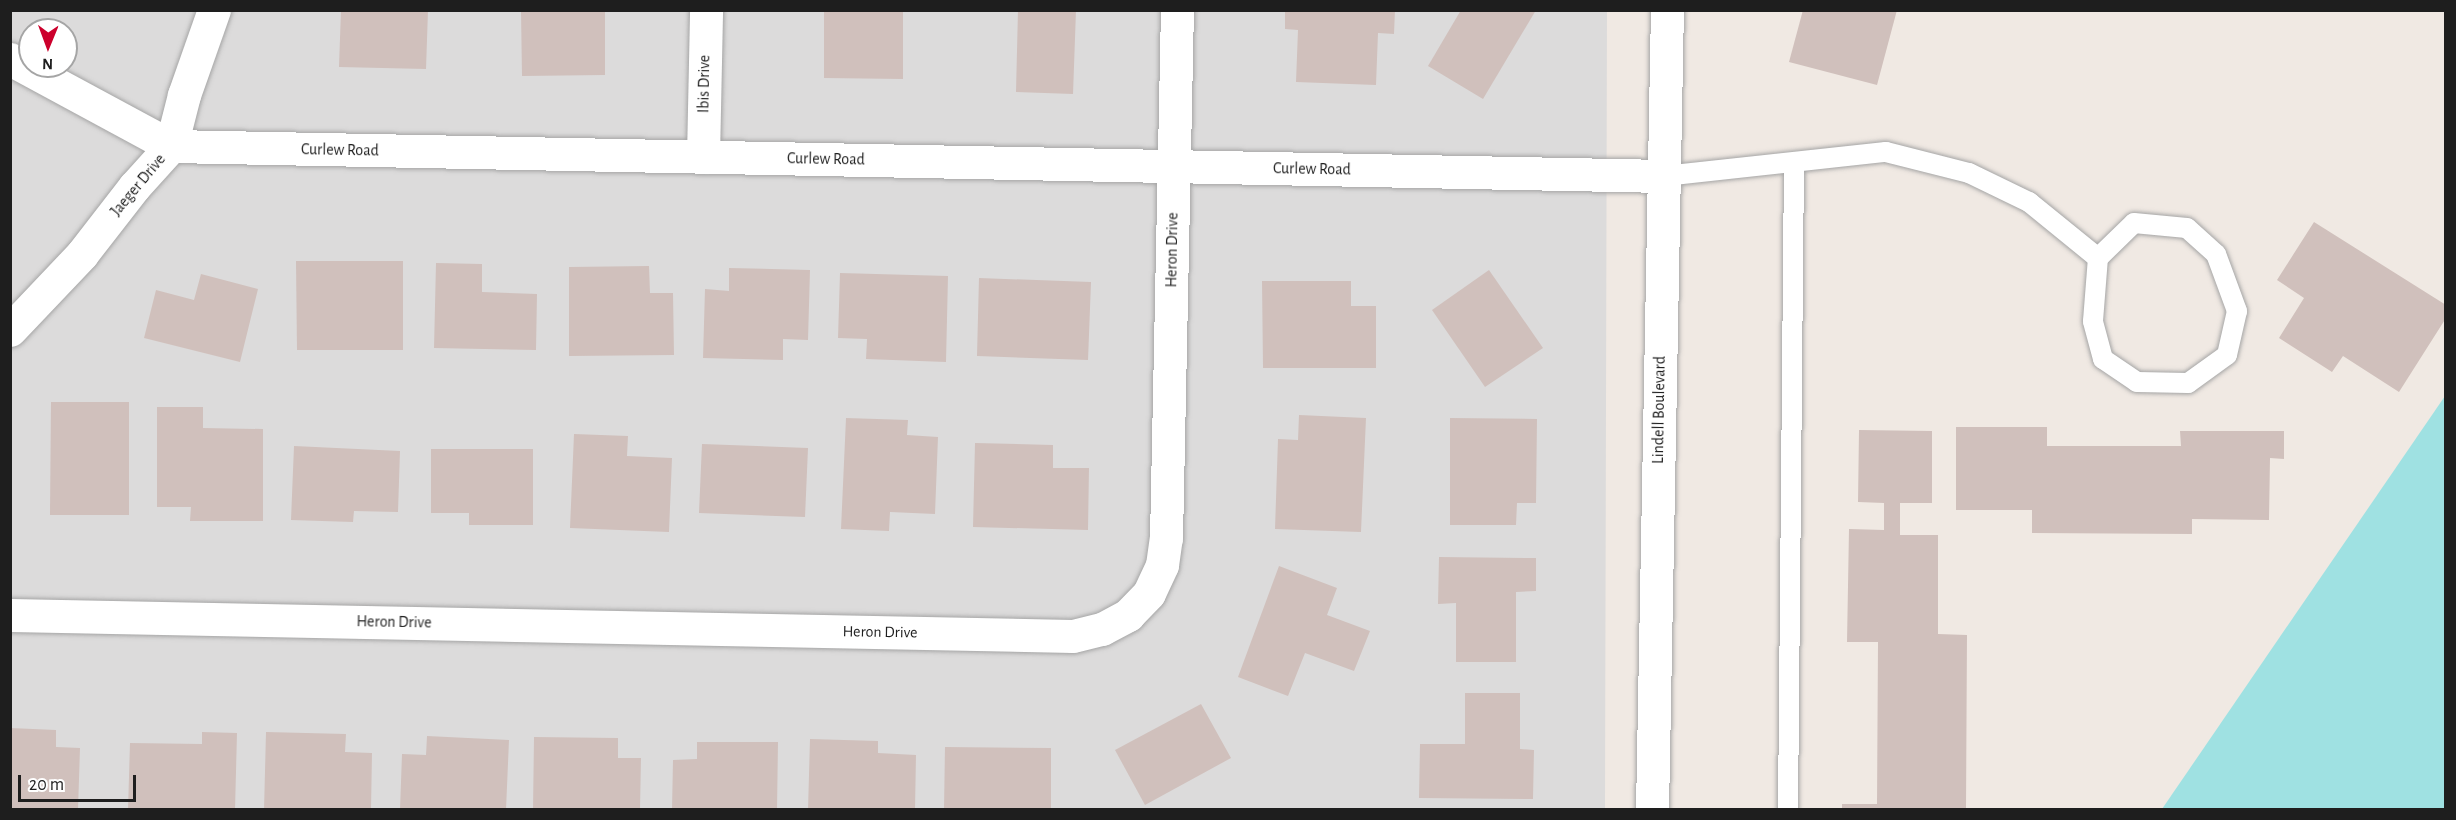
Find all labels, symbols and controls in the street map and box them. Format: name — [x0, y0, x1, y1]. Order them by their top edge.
north arrow — [18, 18, 78, 78]
street label: Ibis Drive — [694, 55, 714, 113]
text: N — [42, 56, 53, 72]
street label: Curlew Road — [301, 140, 379, 160]
street label: Curlew Road — [787, 149, 865, 169]
street label: Jaeger Drive — [106, 150, 170, 220]
street label: Curlew Road — [1273, 159, 1351, 179]
street label: Heron Drive — [1162, 212, 1182, 288]
street label: Lindell Boulevard — [1648, 356, 1670, 464]
street label: Heron Drive — [356, 612, 432, 632]
street label: Heron Drive — [842, 622, 918, 642]
scale bar — [21, 763, 140, 801]
text: 20 m — [29, 776, 64, 794]

